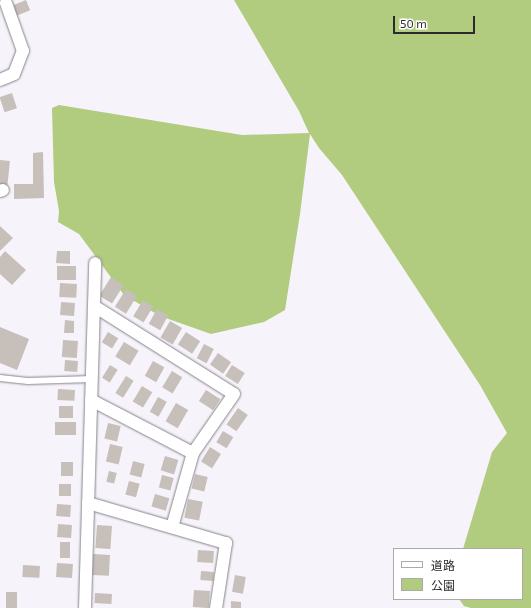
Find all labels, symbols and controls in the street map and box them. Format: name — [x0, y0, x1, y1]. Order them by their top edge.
scale bar — [395, 8, 477, 34]
text: 50 m — [400, 16, 427, 30]
legend — [393, 548, 523, 600]
text: 道路 — [431, 558, 455, 572]
text: 公園 — [431, 578, 455, 592]

